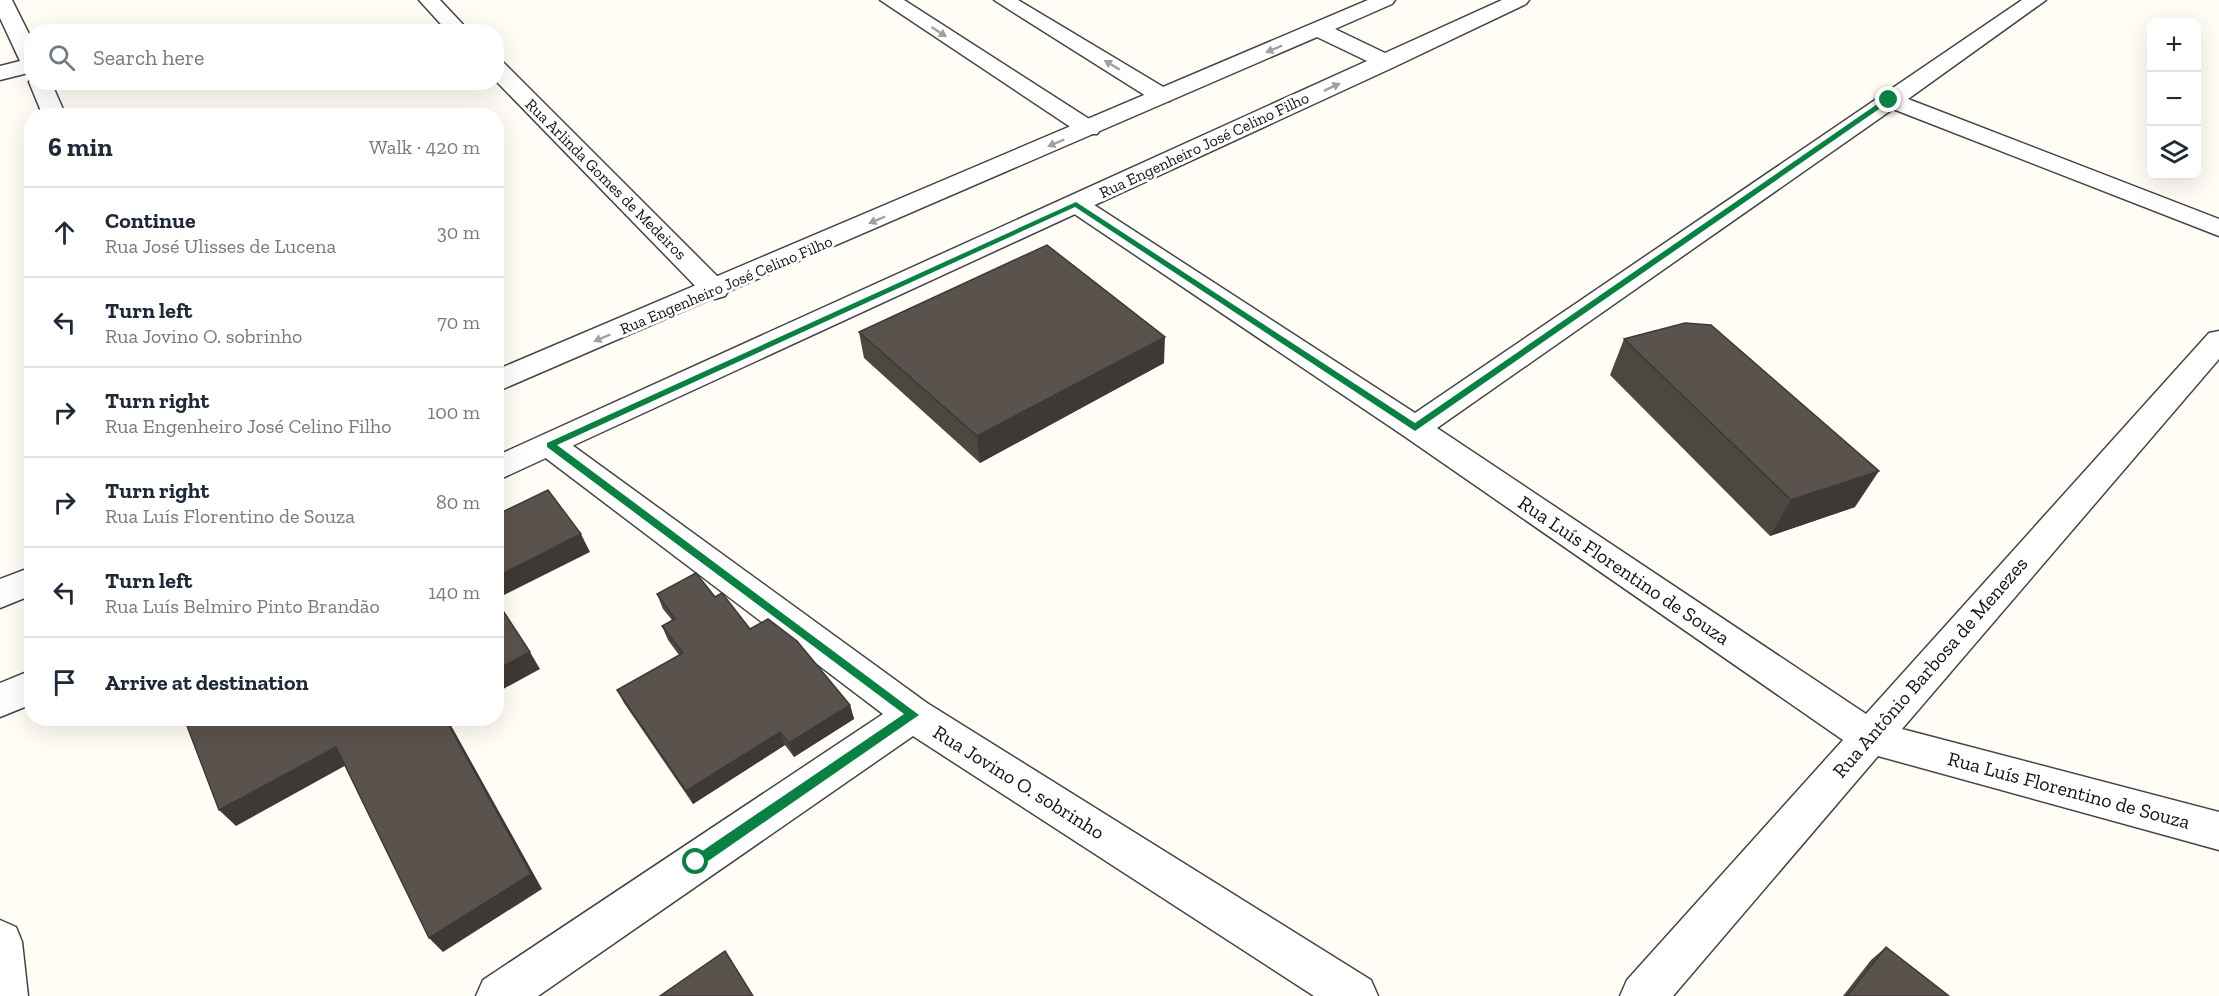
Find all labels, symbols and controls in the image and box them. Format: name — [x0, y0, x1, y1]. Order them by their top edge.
map controls — [2147, 18, 2201, 180]
button: + — [2147, 18, 2201, 72]
search box — [24, 24, 504, 90]
one-way arrow — [930, 26, 947, 37]
icon: search — [45, 41, 78, 74]
text: Search here — [93, 44, 204, 71]
one-way arrow — [1265, 45, 1283, 54]
one-way arrow — [1104, 60, 1120, 71]
button: − — [2147, 72, 2201, 126]
one-way arrow — [1324, 82, 1341, 91]
route end — [1875, 86, 1901, 112]
street label: Rua Engenheiro José Celino Filho — [1096, 88, 1312, 202]
street label: Rua Arlinda Gomes de Medeiros — [522, 95, 690, 263]
button: layers — [2147, 126, 2201, 180]
text: 6 min — [48, 131, 113, 163]
text: Walk · 420 m — [369, 135, 480, 159]
one-way arrow — [1048, 138, 1065, 147]
text: Continue — [105, 207, 196, 234]
one-way arrow — [868, 215, 886, 225]
icon: ahead — [48, 216, 81, 249]
text: 30 m — [437, 220, 480, 244]
street label: Rua Engenheiro José Celino Filho — [617, 231, 835, 339]
text: Rua José Ulisses de Lucena — [105, 234, 336, 258]
text: Turn left — [105, 297, 192, 324]
icon: left — [48, 306, 81, 339]
text: 70 m — [437, 310, 480, 334]
text: Rua Jovino O. sobrinho — [105, 324, 302, 348]
one-way arrow — [592, 333, 610, 343]
text: Turn right — [105, 387, 209, 414]
icon: right — [48, 396, 81, 429]
text: 100 m — [427, 400, 480, 424]
text: Rua Engenheiro José Celino Filho — [105, 414, 391, 438]
text: Turn right — [105, 477, 209, 504]
icon: right — [48, 486, 81, 519]
text: 80 m — [436, 490, 480, 514]
street label: Rua Luís Florentino de Souza — [1514, 490, 1735, 650]
text: Rua Luís Florentino de Souza — [105, 504, 355, 528]
street label: Rua Antônio Barbosa de Menezes — [1827, 552, 2033, 782]
text: Turn left — [105, 567, 192, 594]
icon: left — [48, 576, 81, 609]
text: 140 m — [428, 580, 480, 604]
text: Rua Luís Belmiro Pinto Brandão — [105, 594, 380, 618]
icon: arrive — [48, 666, 81, 699]
text: Arrive at destination — [105, 669, 308, 696]
street label: Rua Jovino O. sobrinho — [929, 720, 1109, 844]
street label: Rua Luís Florentino de Souza — [1945, 746, 2193, 834]
route start — [682, 848, 708, 874]

